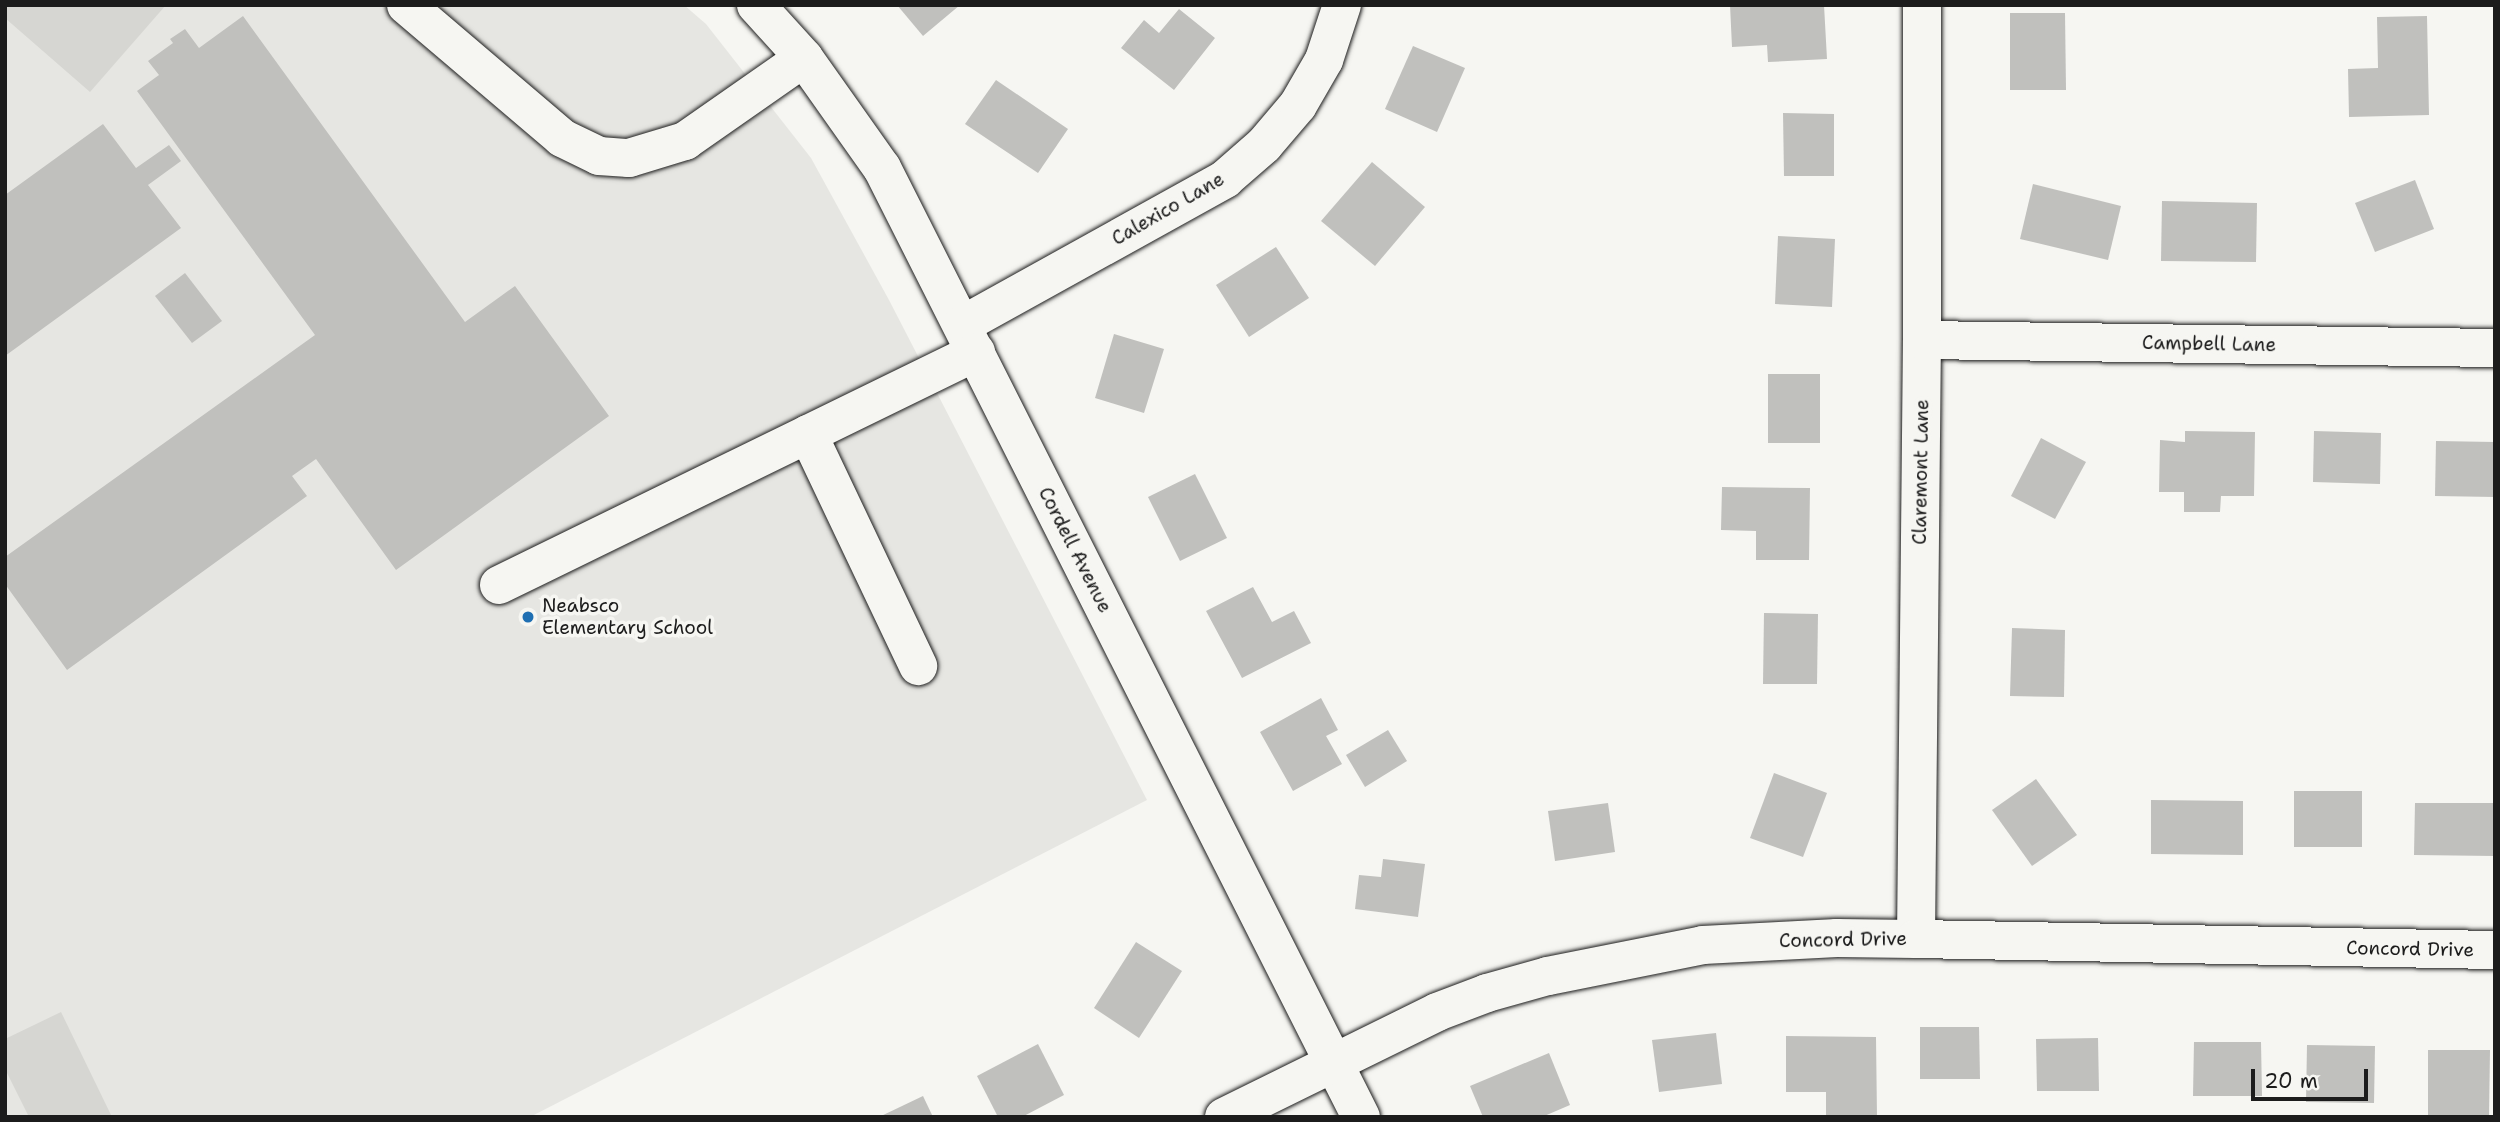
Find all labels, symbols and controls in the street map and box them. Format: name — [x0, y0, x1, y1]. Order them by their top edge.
street label: Calexico Lane — [1108, 168, 1228, 250]
street label: Campbell Lane — [2142, 331, 2276, 357]
street label: Claremont Lane — [1908, 399, 1934, 545]
street label: Cordell Avenue — [1034, 483, 1116, 617]
place label: Neabsco Elementary School — [542, 595, 713, 639]
marker: Neabsco Elementary School — [520, 609, 536, 625]
street label: Concord Drive — [1779, 927, 1907, 953]
street label: Concord Drive — [2346, 936, 2474, 962]
scale bar — [2255, 1056, 2372, 1100]
text: 20 m — [2264, 1067, 2318, 1095]

